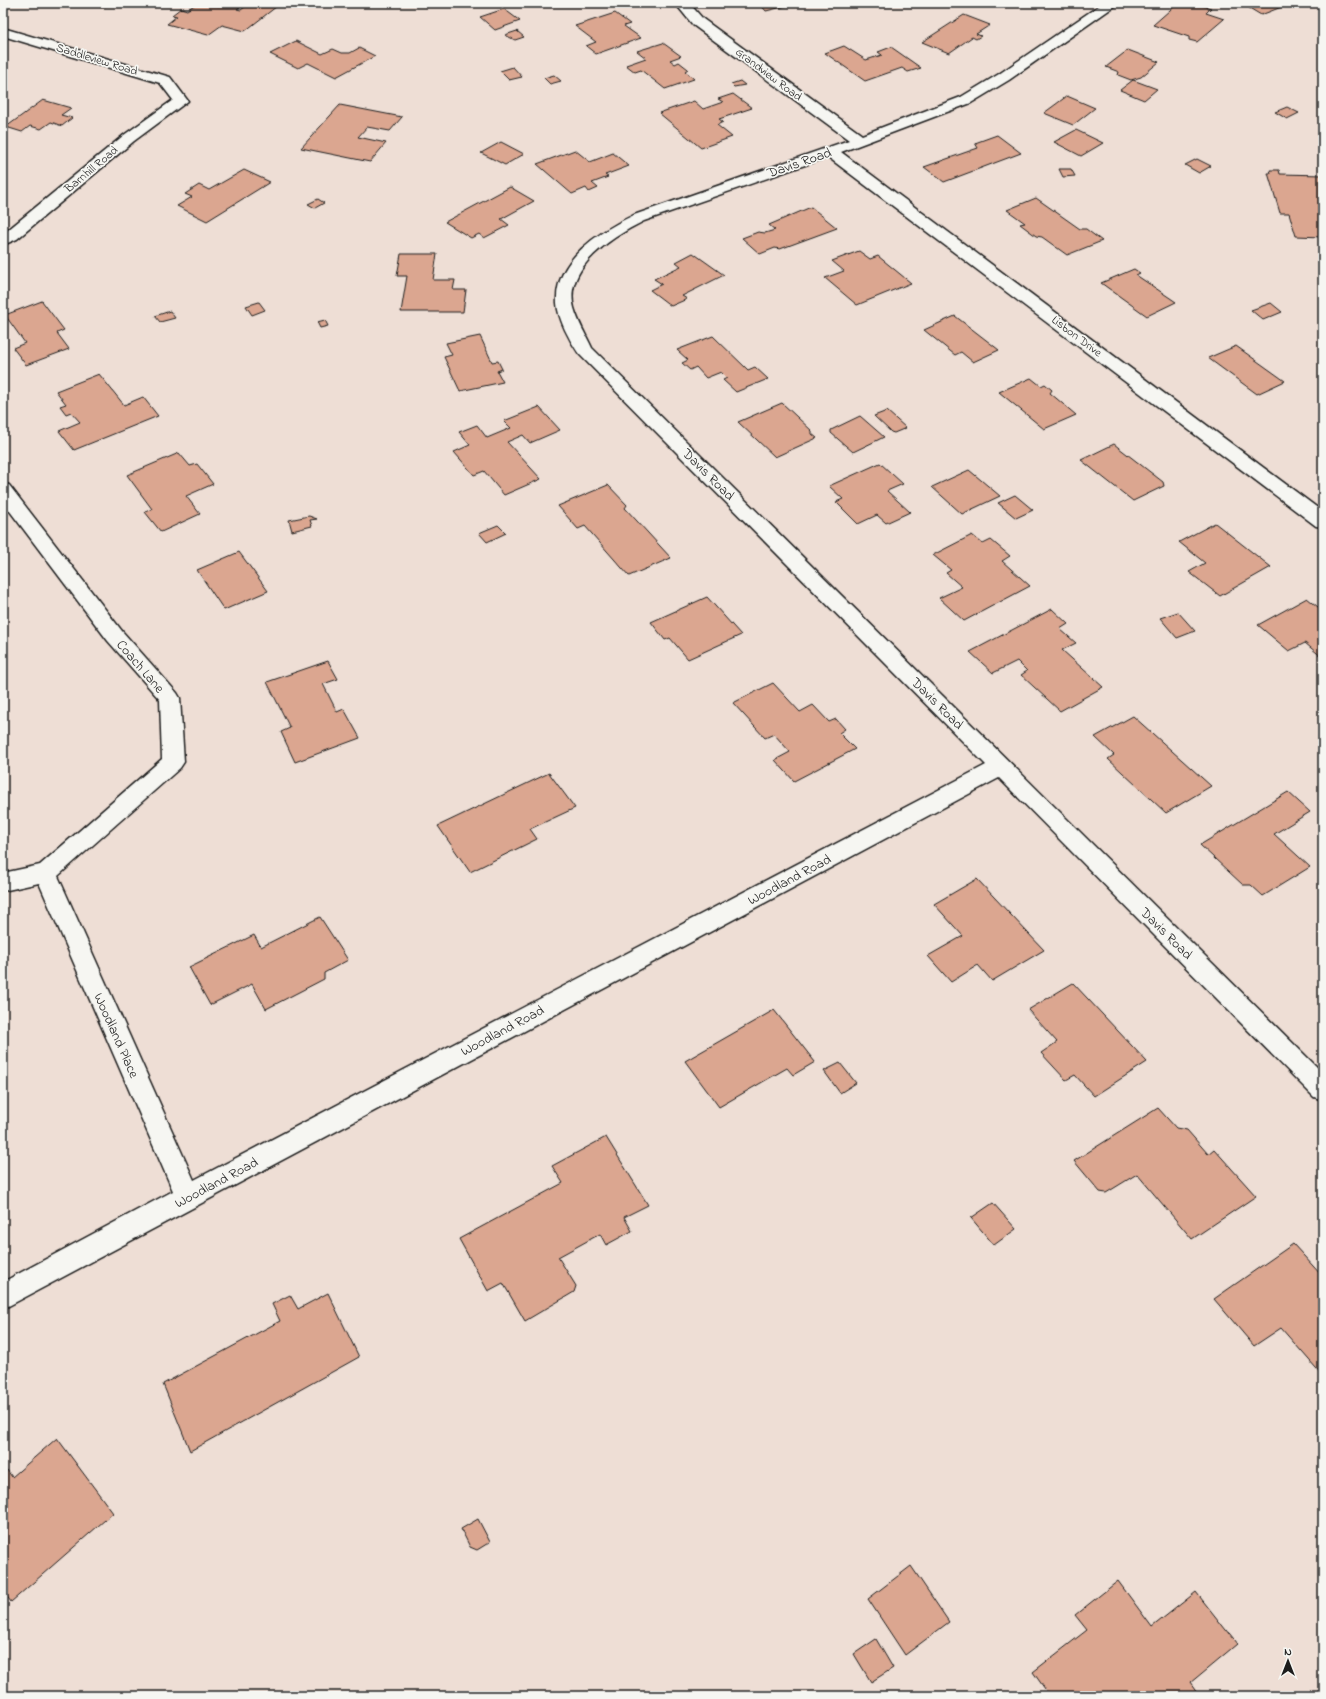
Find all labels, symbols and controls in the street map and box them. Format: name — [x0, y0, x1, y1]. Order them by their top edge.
street label: Saddleview Road — [54, 39, 140, 81]
street label: Grandview Road — [731, 44, 806, 106]
street label: Barnhill Road — [60, 142, 123, 198]
street label: Davis Road — [764, 143, 835, 185]
street label: Lisbon Drive — [1047, 312, 1106, 362]
street label: Davis Road — [676, 443, 739, 506]
street label: Coach Lane — [111, 636, 170, 699]
street label: Davis Road — [905, 672, 968, 735]
street label: Woodland Road — [744, 849, 835, 911]
street label: Davis Road — [1134, 902, 1197, 965]
street label: Woodland Place — [88, 990, 144, 1082]
street label: Woodland Road — [457, 1000, 548, 1062]
street label: Woodland Road — [171, 1152, 262, 1214]
north arrow — [1268, 1641, 1308, 1681]
text: N — [1284, 1644, 1292, 1660]

